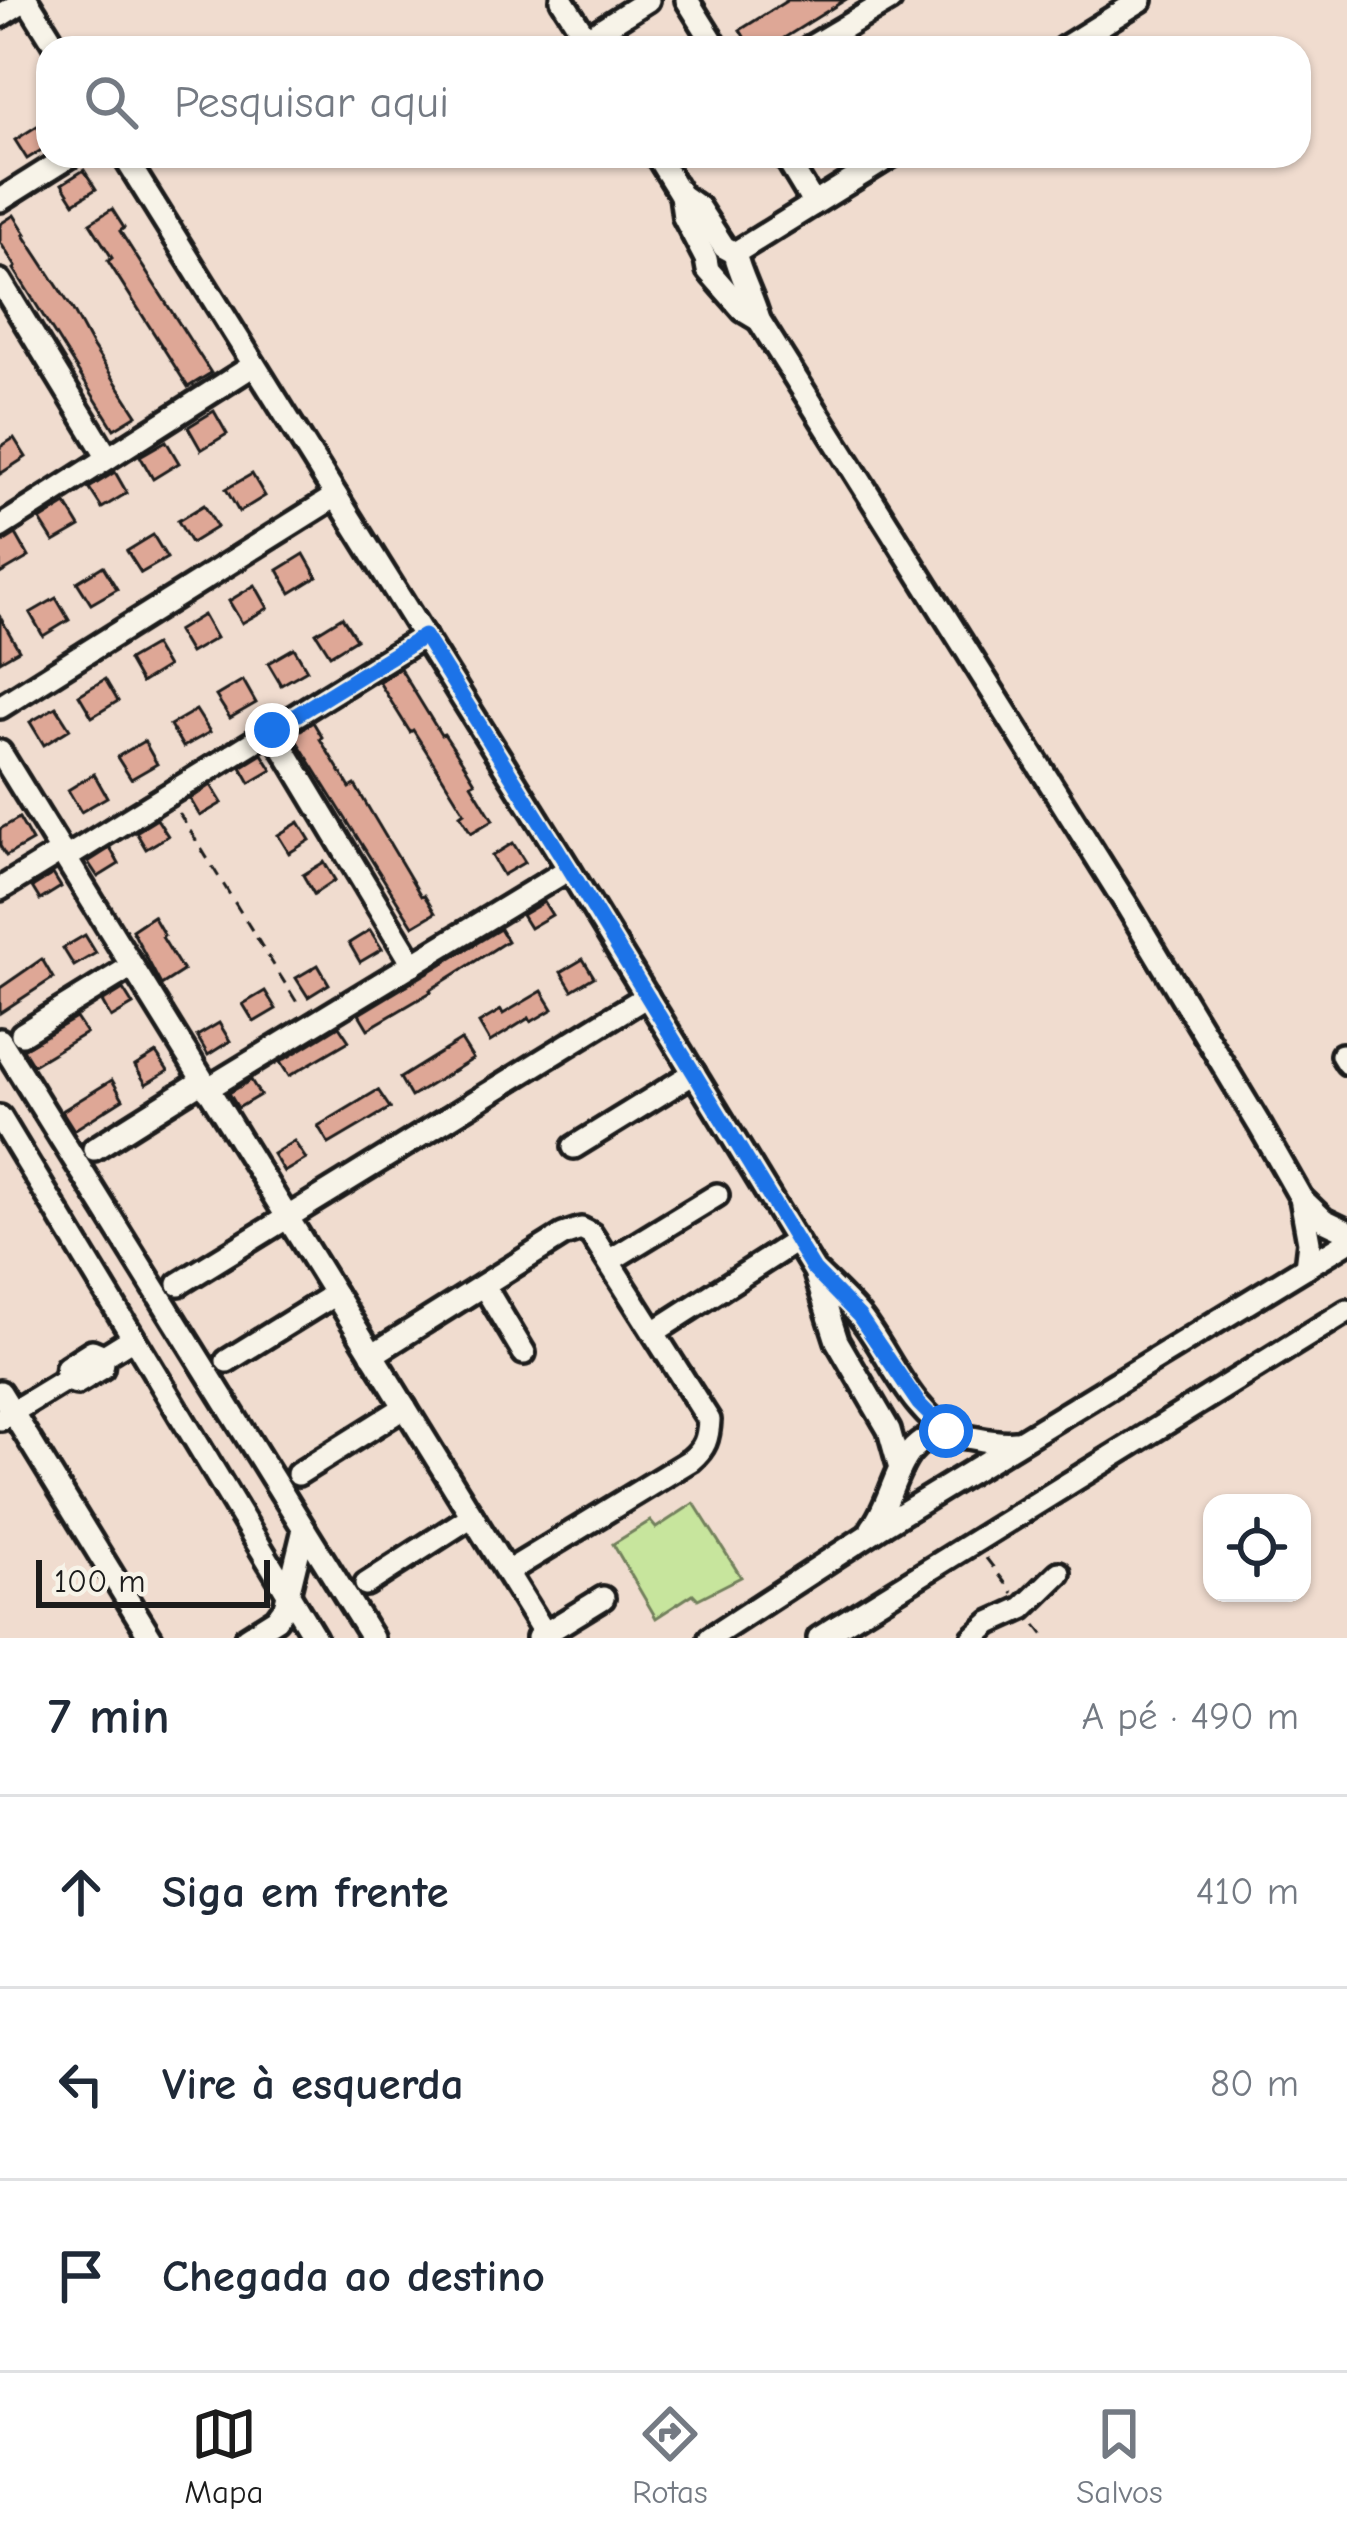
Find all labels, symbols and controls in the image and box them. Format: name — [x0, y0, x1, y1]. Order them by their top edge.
search box — [36, 36, 1311, 168]
icon: search — [78, 69, 144, 135]
text: Pesquisar aqui — [174, 76, 449, 128]
route end — [245, 703, 299, 757]
route start — [919, 1404, 973, 1458]
map controls — [1203, 1494, 1311, 1602]
button: locate — [1203, 1494, 1311, 1602]
scale bar — [36, 1554, 270, 1607]
text: 100 m — [54, 1562, 146, 1600]
text: 7 min — [48, 1687, 170, 1746]
text: A pé · 490 m — [1082, 1694, 1299, 1739]
icon: ahead — [48, 1859, 114, 1925]
text: Siga em frente — [162, 1866, 449, 1918]
text: 410 m — [1196, 1869, 1299, 1914]
icon: left — [48, 2051, 114, 2117]
text: Vire à esquerda — [162, 2058, 464, 2110]
text: 80 m — [1210, 2061, 1299, 2106]
icon: arrive — [48, 2243, 114, 2309]
text: Chegada ao destino — [162, 2250, 545, 2302]
tab: Mapa — [184, 2401, 263, 2511]
tab: Rotas — [632, 2401, 708, 2511]
tab: Salvos — [1076, 2401, 1163, 2511]

